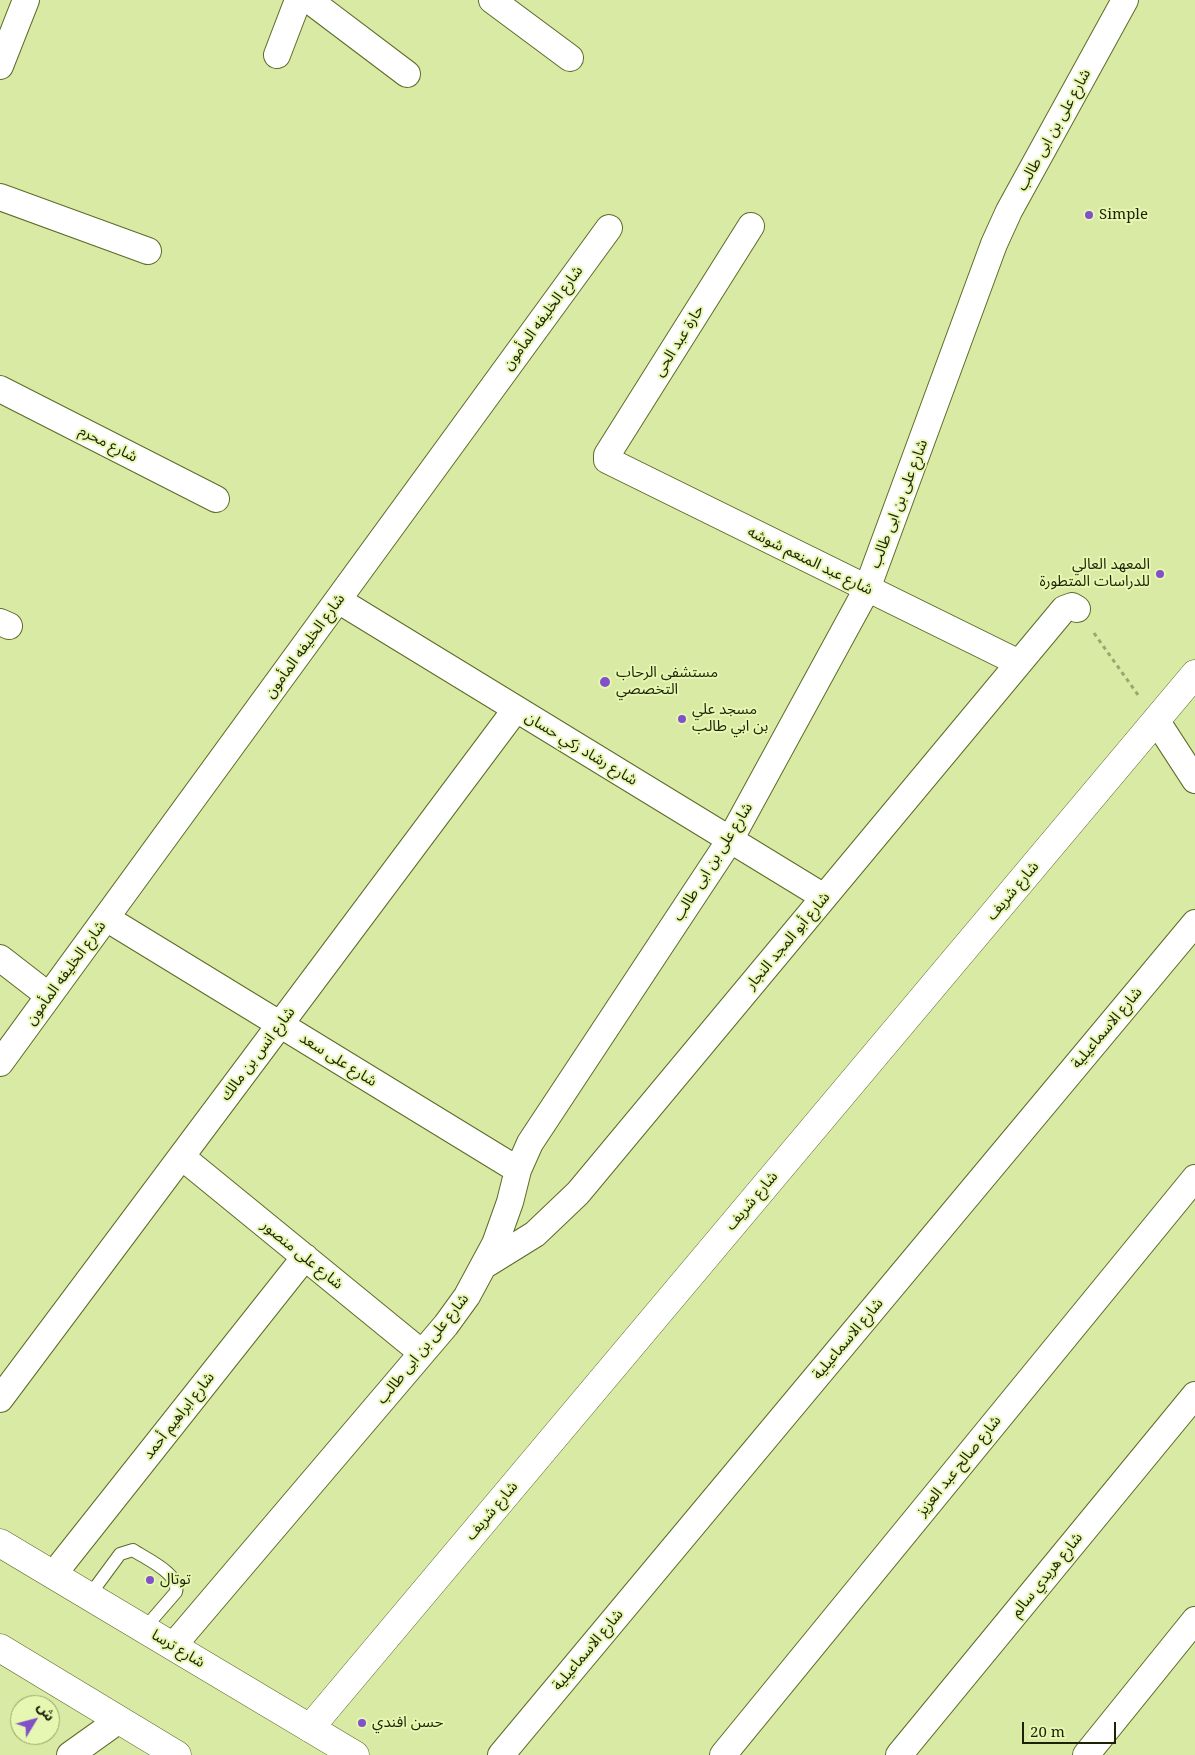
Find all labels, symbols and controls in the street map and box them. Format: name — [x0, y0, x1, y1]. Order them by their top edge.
street label: شارع على بن ابى طالب — [1013, 66, 1095, 194]
place label: Simple — [1099, 206, 1148, 224]
marker: Simple — [1083, 209, 1095, 221]
street label: شارع الخليفه المأمون — [499, 262, 587, 374]
street label: حارة عبد الحى — [650, 302, 708, 380]
street label: شارع محرم — [76, 422, 140, 466]
street label: شارع على بن ابى طالب — [866, 437, 932, 571]
street label: شارع عبد المنعم شوشه — [744, 523, 876, 599]
place label: المعهد العالي للدراسات المتطورة — [1040, 556, 1150, 591]
marker: المعهد العالي للدراسات المتطورة — [1154, 568, 1166, 580]
street label: شارع الخليفه المأمون — [261, 590, 349, 702]
place label: مستشفى الرحاب التخصصي — [616, 664, 718, 699]
marker: مستشفى الرحاب التخصصي — [598, 675, 612, 689]
place label: مسجد علي بن ابي طالب — [692, 701, 768, 736]
street label: شارع رشاد زكي حسان — [522, 708, 640, 790]
marker: مسجد علي بن ابي طالب — [676, 713, 688, 725]
street label: شارع على بن ابى طالب — [669, 799, 757, 925]
street label: شارع شريف — [983, 858, 1043, 924]
street label: شارع أبو المجد النجار — [742, 889, 834, 993]
street label: شارع الخليفه المأمون — [22, 917, 110, 1029]
street label: شارع الاسماعيلية — [1068, 984, 1146, 1072]
street label: شارع انس بن مالك — [217, 1004, 299, 1104]
street label: شارع على سعد — [296, 1029, 380, 1091]
street label: شارع شريف — [722, 1168, 782, 1234]
street label: شارع على منصور — [257, 1217, 347, 1293]
street label: شارع على بن ابى طالب — [373, 1290, 473, 1408]
street label: شارع الاسماعيلية — [809, 1295, 887, 1383]
street label: شارع ابراهيم أحمد — [139, 1369, 219, 1463]
street label: شارع صالح عبد العزيز — [913, 1412, 1005, 1520]
street label: شارع شريف — [462, 1478, 522, 1544]
street label: شارع هريدي سالم — [1007, 1529, 1087, 1621]
place label: توتال — [160, 1571, 191, 1589]
marker: توتال — [144, 1574, 156, 1586]
street label: شارع الاسماعيلية — [549, 1606, 627, 1694]
street label: شارع ترسا — [148, 1626, 208, 1672]
north arrow — [10, 1695, 60, 1745]
text: ش — [33, 1698, 60, 1725]
scale bar — [1025, 1712, 1119, 1744]
place label: حسن افندي — [372, 1714, 443, 1732]
marker: حسن افندي — [356, 1717, 368, 1729]
text: 20 m — [1030, 1721, 1065, 1741]

